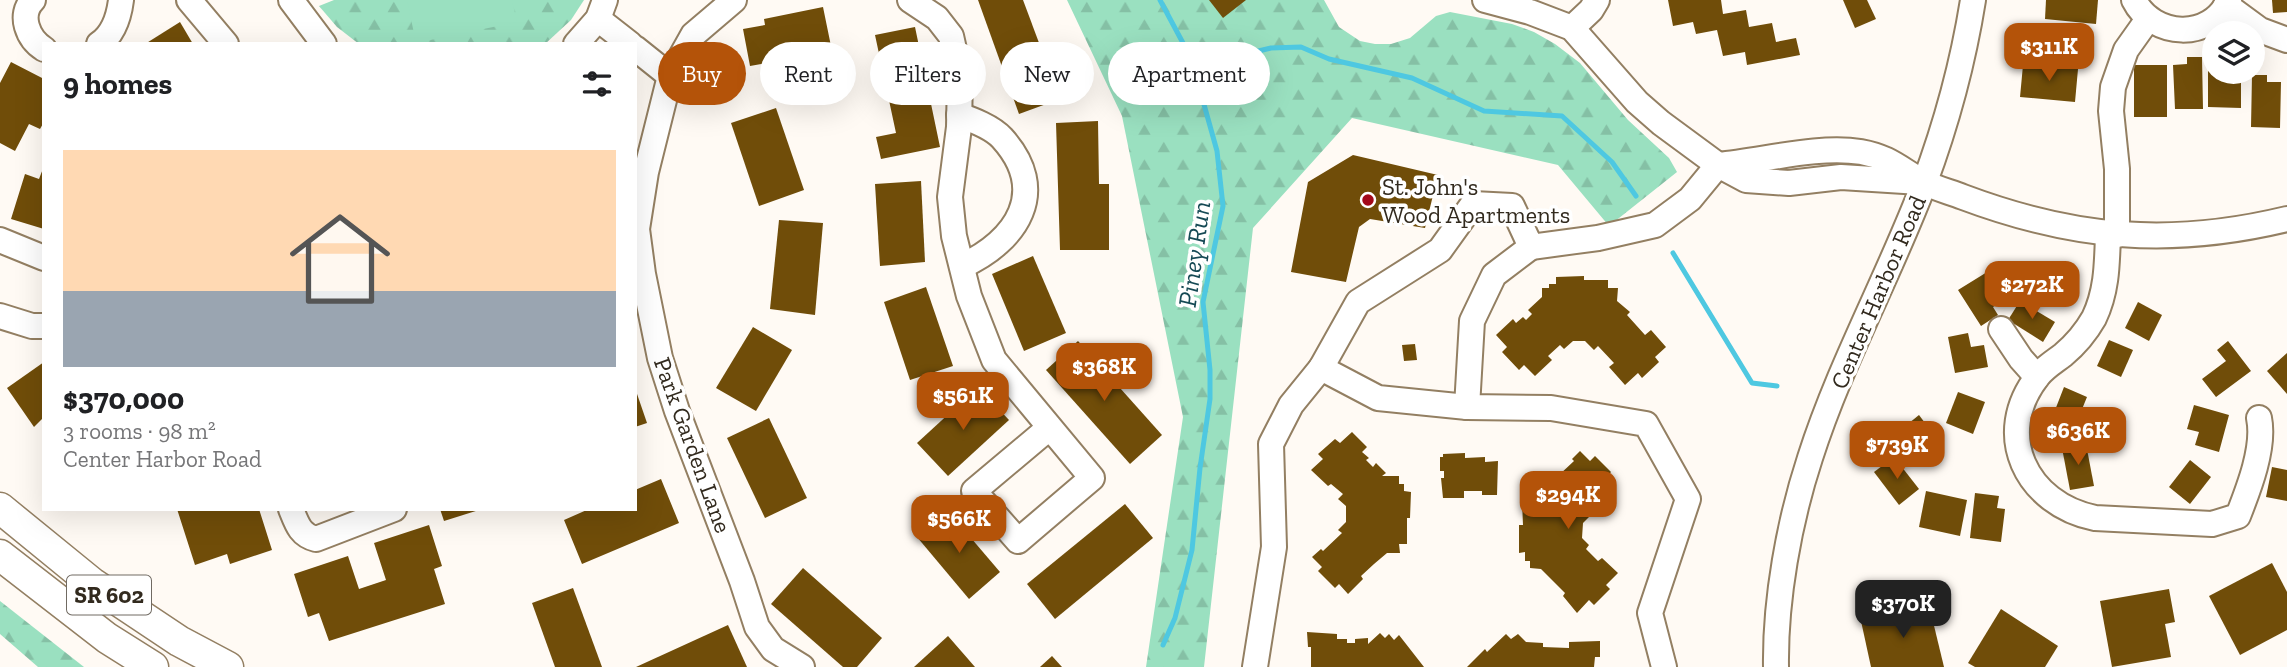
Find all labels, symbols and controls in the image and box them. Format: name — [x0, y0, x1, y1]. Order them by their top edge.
map controls — [2202, 21, 2265, 84]
button: layers — [2202, 21, 2265, 84]
pin: $311K — [2000, 24, 2098, 83]
text: $311K — [2020, 32, 2078, 60]
chip: Buy — [658, 42, 746, 105]
chip: Rent — [760, 42, 856, 105]
chip: Filters — [870, 42, 986, 105]
chip: New — [1000, 42, 1094, 105]
chip: Apartment — [1108, 42, 1270, 105]
icon: filters — [578, 65, 616, 103]
text: 9 homes — [63, 66, 172, 102]
place label: St. John's Wood Apartments — [1382, 172, 1570, 229]
street label: Center Harbor Road — [1824, 191, 1932, 393]
marker: St. John's Wood Apartments — [1360, 192, 1376, 208]
icon: home — [277, 196, 403, 322]
water label: Piney Run — [1171, 199, 1217, 309]
pin: $272K — [1983, 262, 2081, 321]
text: $272K — [2001, 270, 2063, 298]
pin: $368K — [1055, 344, 1153, 403]
text: $368K — [1072, 352, 1136, 380]
street label: Park Garden Lane — [648, 353, 738, 537]
pin: $561K — [914, 372, 1012, 432]
text: $370,000 — [63, 381, 184, 417]
text: $561K — [933, 381, 993, 409]
pin: $636K — [2029, 407, 2127, 467]
text: $636K — [2046, 416, 2110, 444]
text: 3 rooms · 98 m² — [63, 417, 216, 445]
pin: $739K — [1848, 421, 1946, 481]
text: $739K — [1866, 430, 1928, 458]
text: Center Harbor Road — [63, 445, 262, 473]
pin: $294K — [1519, 472, 1617, 531]
text: $294K — [1536, 480, 1600, 508]
pin: $566K — [910, 496, 1008, 555]
text: $566K — [927, 504, 991, 532]
road number: SR 602 — [67, 576, 151, 614]
pin: $370K — [1854, 580, 1952, 640]
text: $370K — [1871, 589, 1935, 617]

